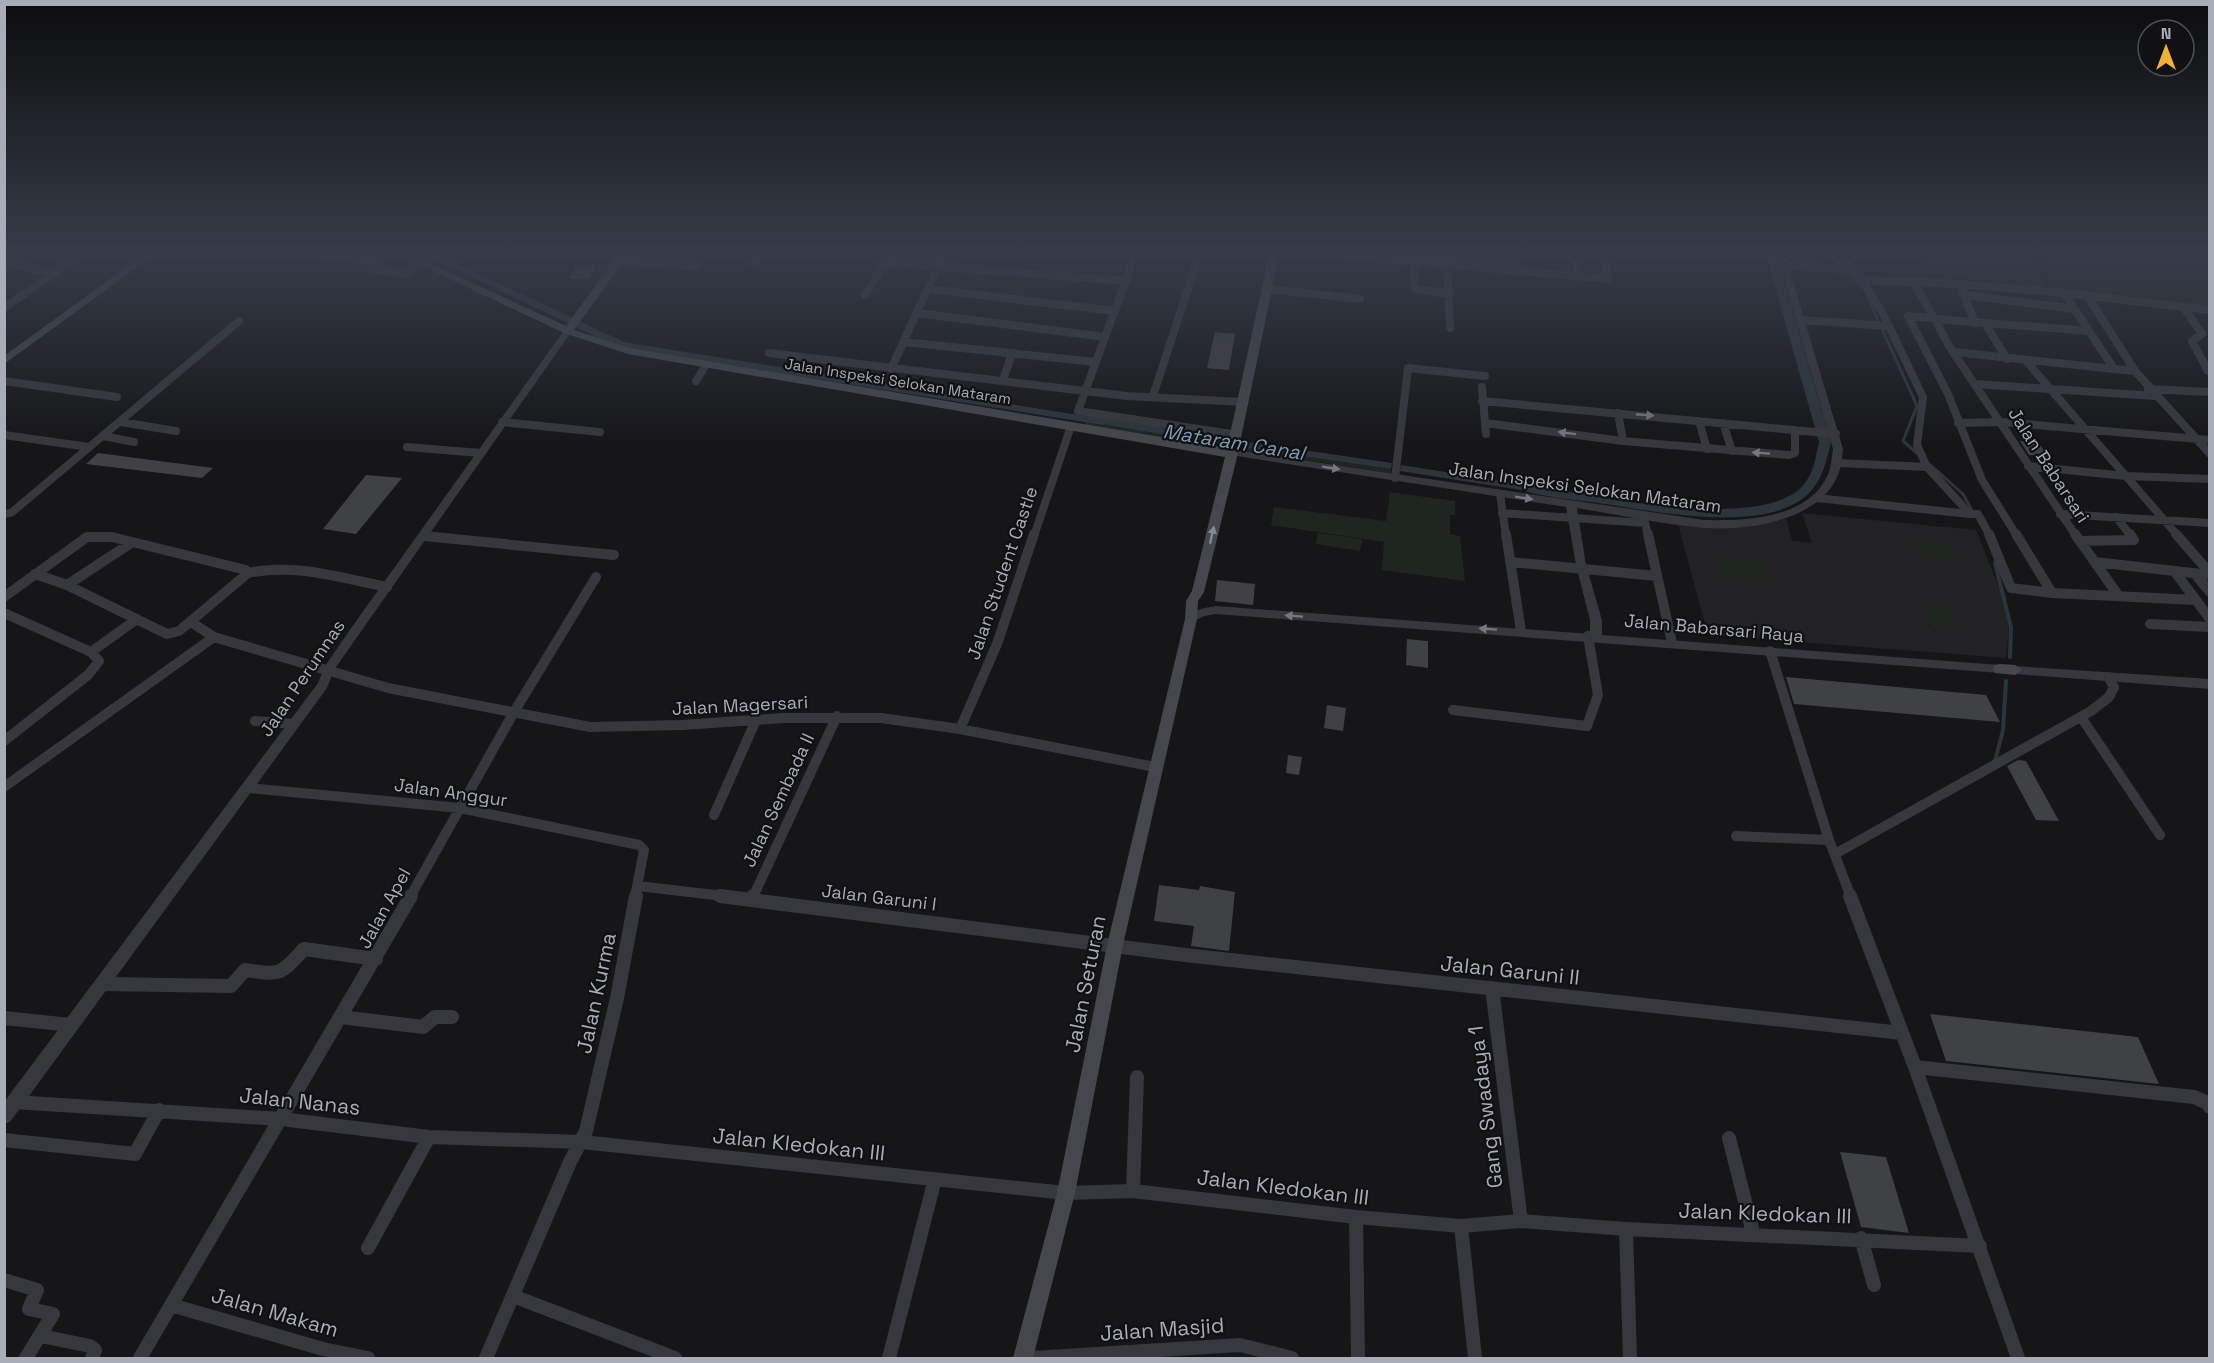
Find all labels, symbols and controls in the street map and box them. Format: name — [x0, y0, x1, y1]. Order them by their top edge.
north arrow — [2136, 18, 2196, 78]
text: N — [2161, 23, 2171, 44]
street label: Jalan Inspeksi Selokan Mataram — [783, 354, 1013, 408]
street label: Jalan Babarsari — [2003, 403, 2095, 527]
one-way arrow — [1636, 410, 1655, 420]
water label: Mataram Canal — [1161, 418, 1309, 466]
one-way arrow — [1557, 429, 1576, 438]
one-way arrow — [1751, 449, 1770, 458]
street label: Jalan Inspeksi Selokan Mataram — [1447, 456, 1723, 518]
one-way arrow — [1322, 464, 1341, 473]
street label: Jalan Student Castle — [962, 483, 1042, 663]
one-way arrow — [1515, 494, 1534, 503]
one-way arrow — [1207, 526, 1217, 544]
street label: Jalan Babarsari Raya — [1623, 609, 1805, 647]
one-way arrow — [1284, 611, 1303, 620]
street label: Jalan Perumnas — [254, 615, 350, 741]
one-way arrow — [1479, 624, 1498, 633]
street label: Jalan Magersari — [671, 690, 809, 720]
street label: Jalan Sembada II — [737, 729, 819, 871]
street label: Jalan Anggur — [393, 773, 509, 811]
street label: Jalan Apel — [352, 864, 416, 952]
street label: Jalan Garuni I — [820, 879, 938, 915]
street label: Jalan Seturan — [1058, 913, 1112, 1055]
street label: Jalan Kurma — [570, 930, 622, 1056]
street label: Jalan Garuni II — [1439, 949, 1581, 991]
street label: Gang Swadaya 1 — [1462, 1024, 1508, 1190]
street label: Jalan Nanas — [238, 1081, 362, 1121]
street label: Jalan Kledokan III — [711, 1122, 887, 1166]
street label: Jalan Kledokan III — [1195, 1163, 1371, 1211]
street label: Jalan Kledokan III — [1678, 1196, 1852, 1230]
street label: Jalan Makam — [208, 1281, 342, 1343]
street label: Jalan Masjid — [1099, 1311, 1225, 1347]

